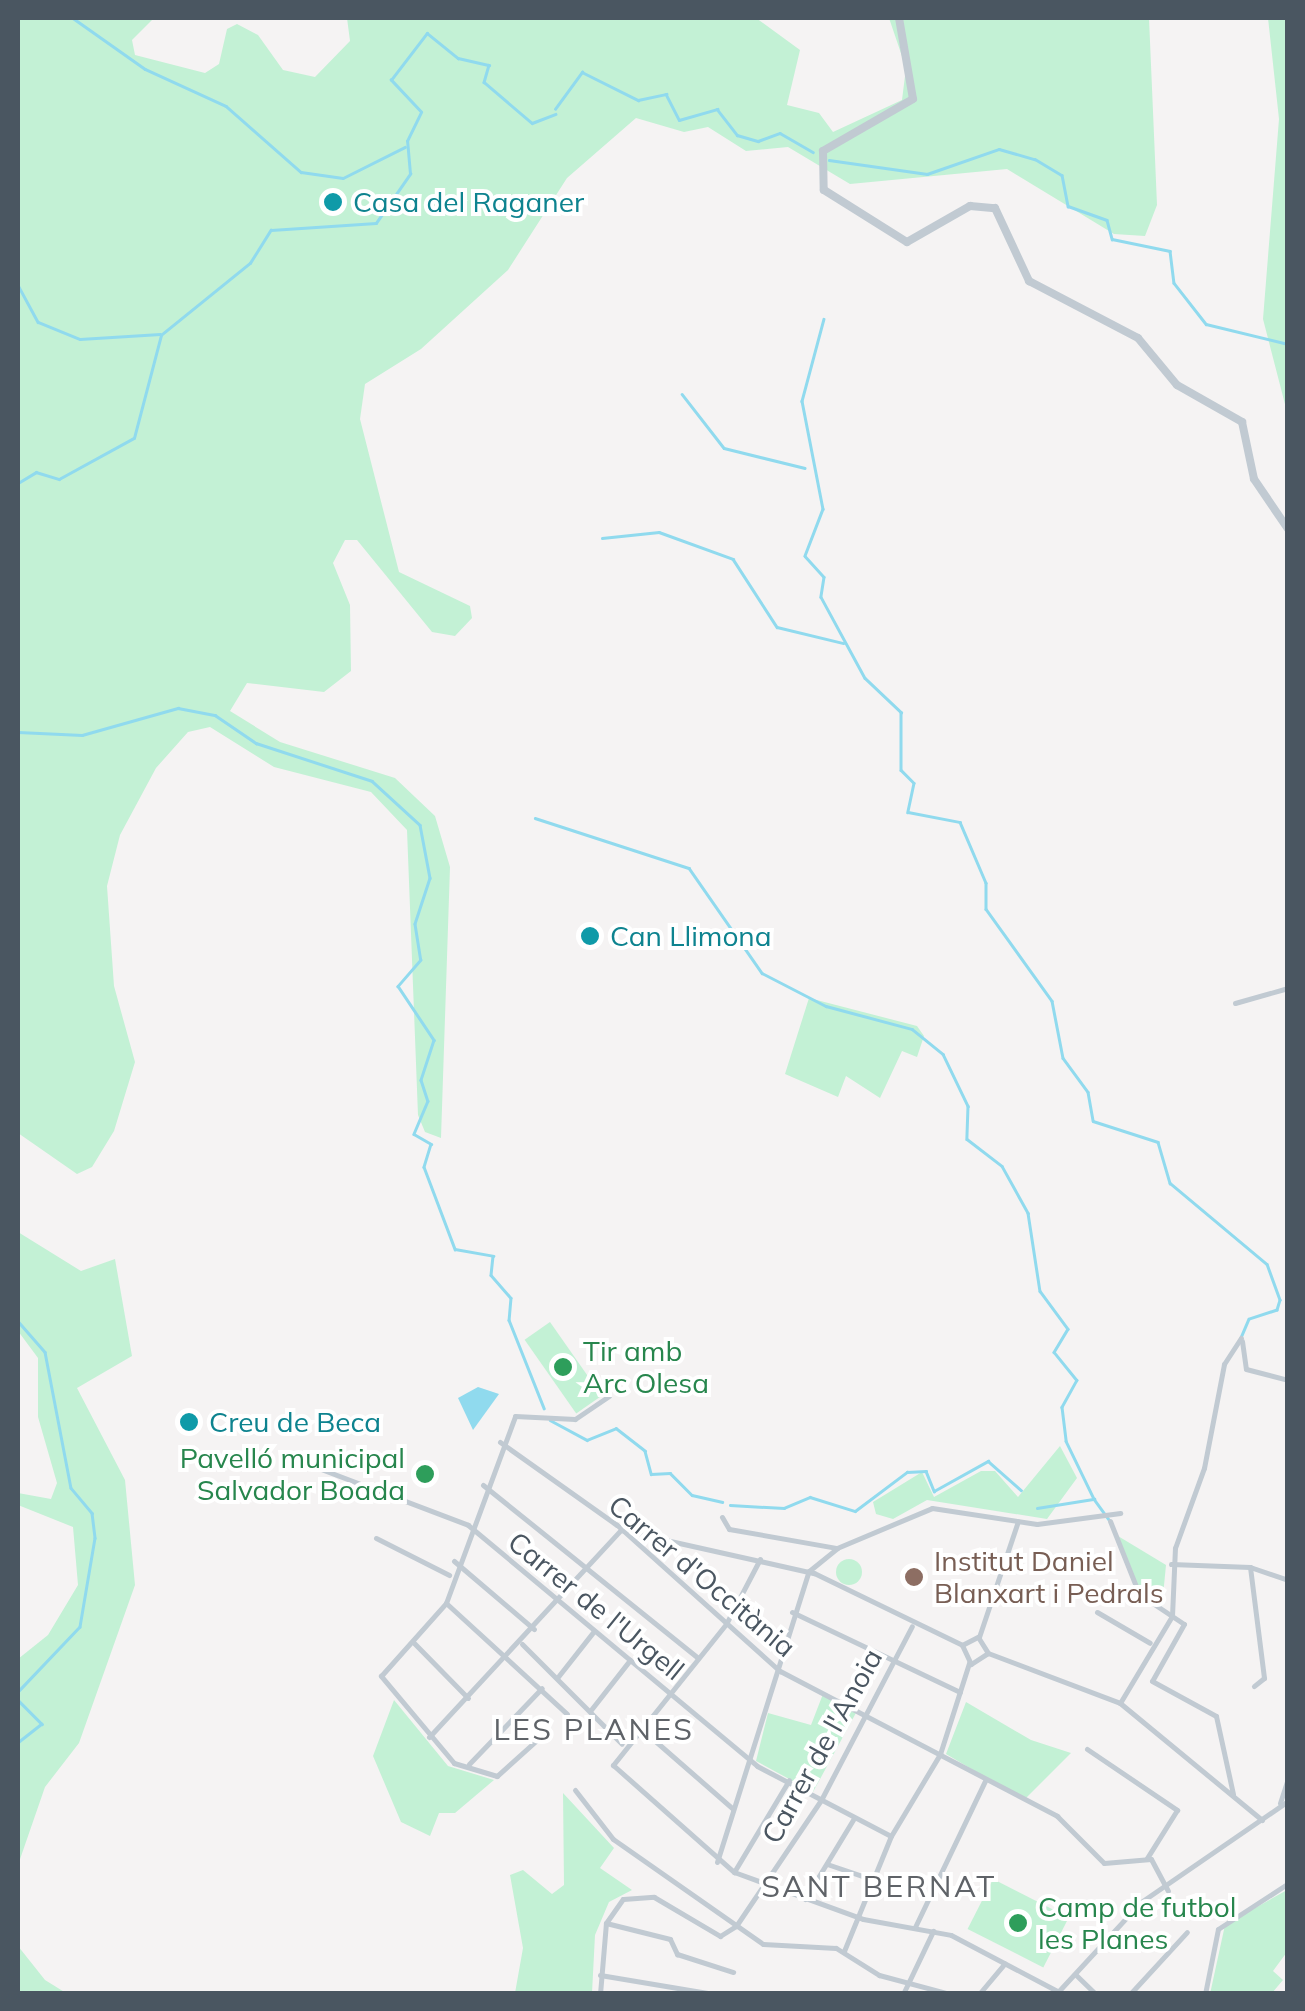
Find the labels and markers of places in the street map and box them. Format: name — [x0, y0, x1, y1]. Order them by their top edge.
place label: Casa del Raganer — [353, 185, 584, 219]
marker: Casa del Raganer — [322, 191, 344, 213]
place label: Can Llimona — [610, 919, 772, 953]
marker: Can Llimona — [579, 925, 601, 947]
place label: Tir amb Arc Olesa — [583, 1334, 709, 1400]
marker: Tir amb Arc Olesa — [552, 1356, 574, 1378]
place label: Creu de Beca — [209, 1405, 381, 1439]
marker: Creu de Beca — [178, 1411, 200, 1433]
place label: Pavelló municipal Salvador Boada — [180, 1441, 405, 1507]
marker: Pavelló municipal Salvador Boada — [414, 1463, 436, 1485]
place label: Institut Daniel Blanxart i Pedrals — [934, 1544, 1164, 1610]
marker: Institut Daniel Blanxart i Pedrals — [903, 1566, 925, 1588]
place label: Camp de futbol les Planes — [1038, 1890, 1236, 1956]
marker: Camp de futbol les Planes — [1007, 1912, 1029, 1934]

